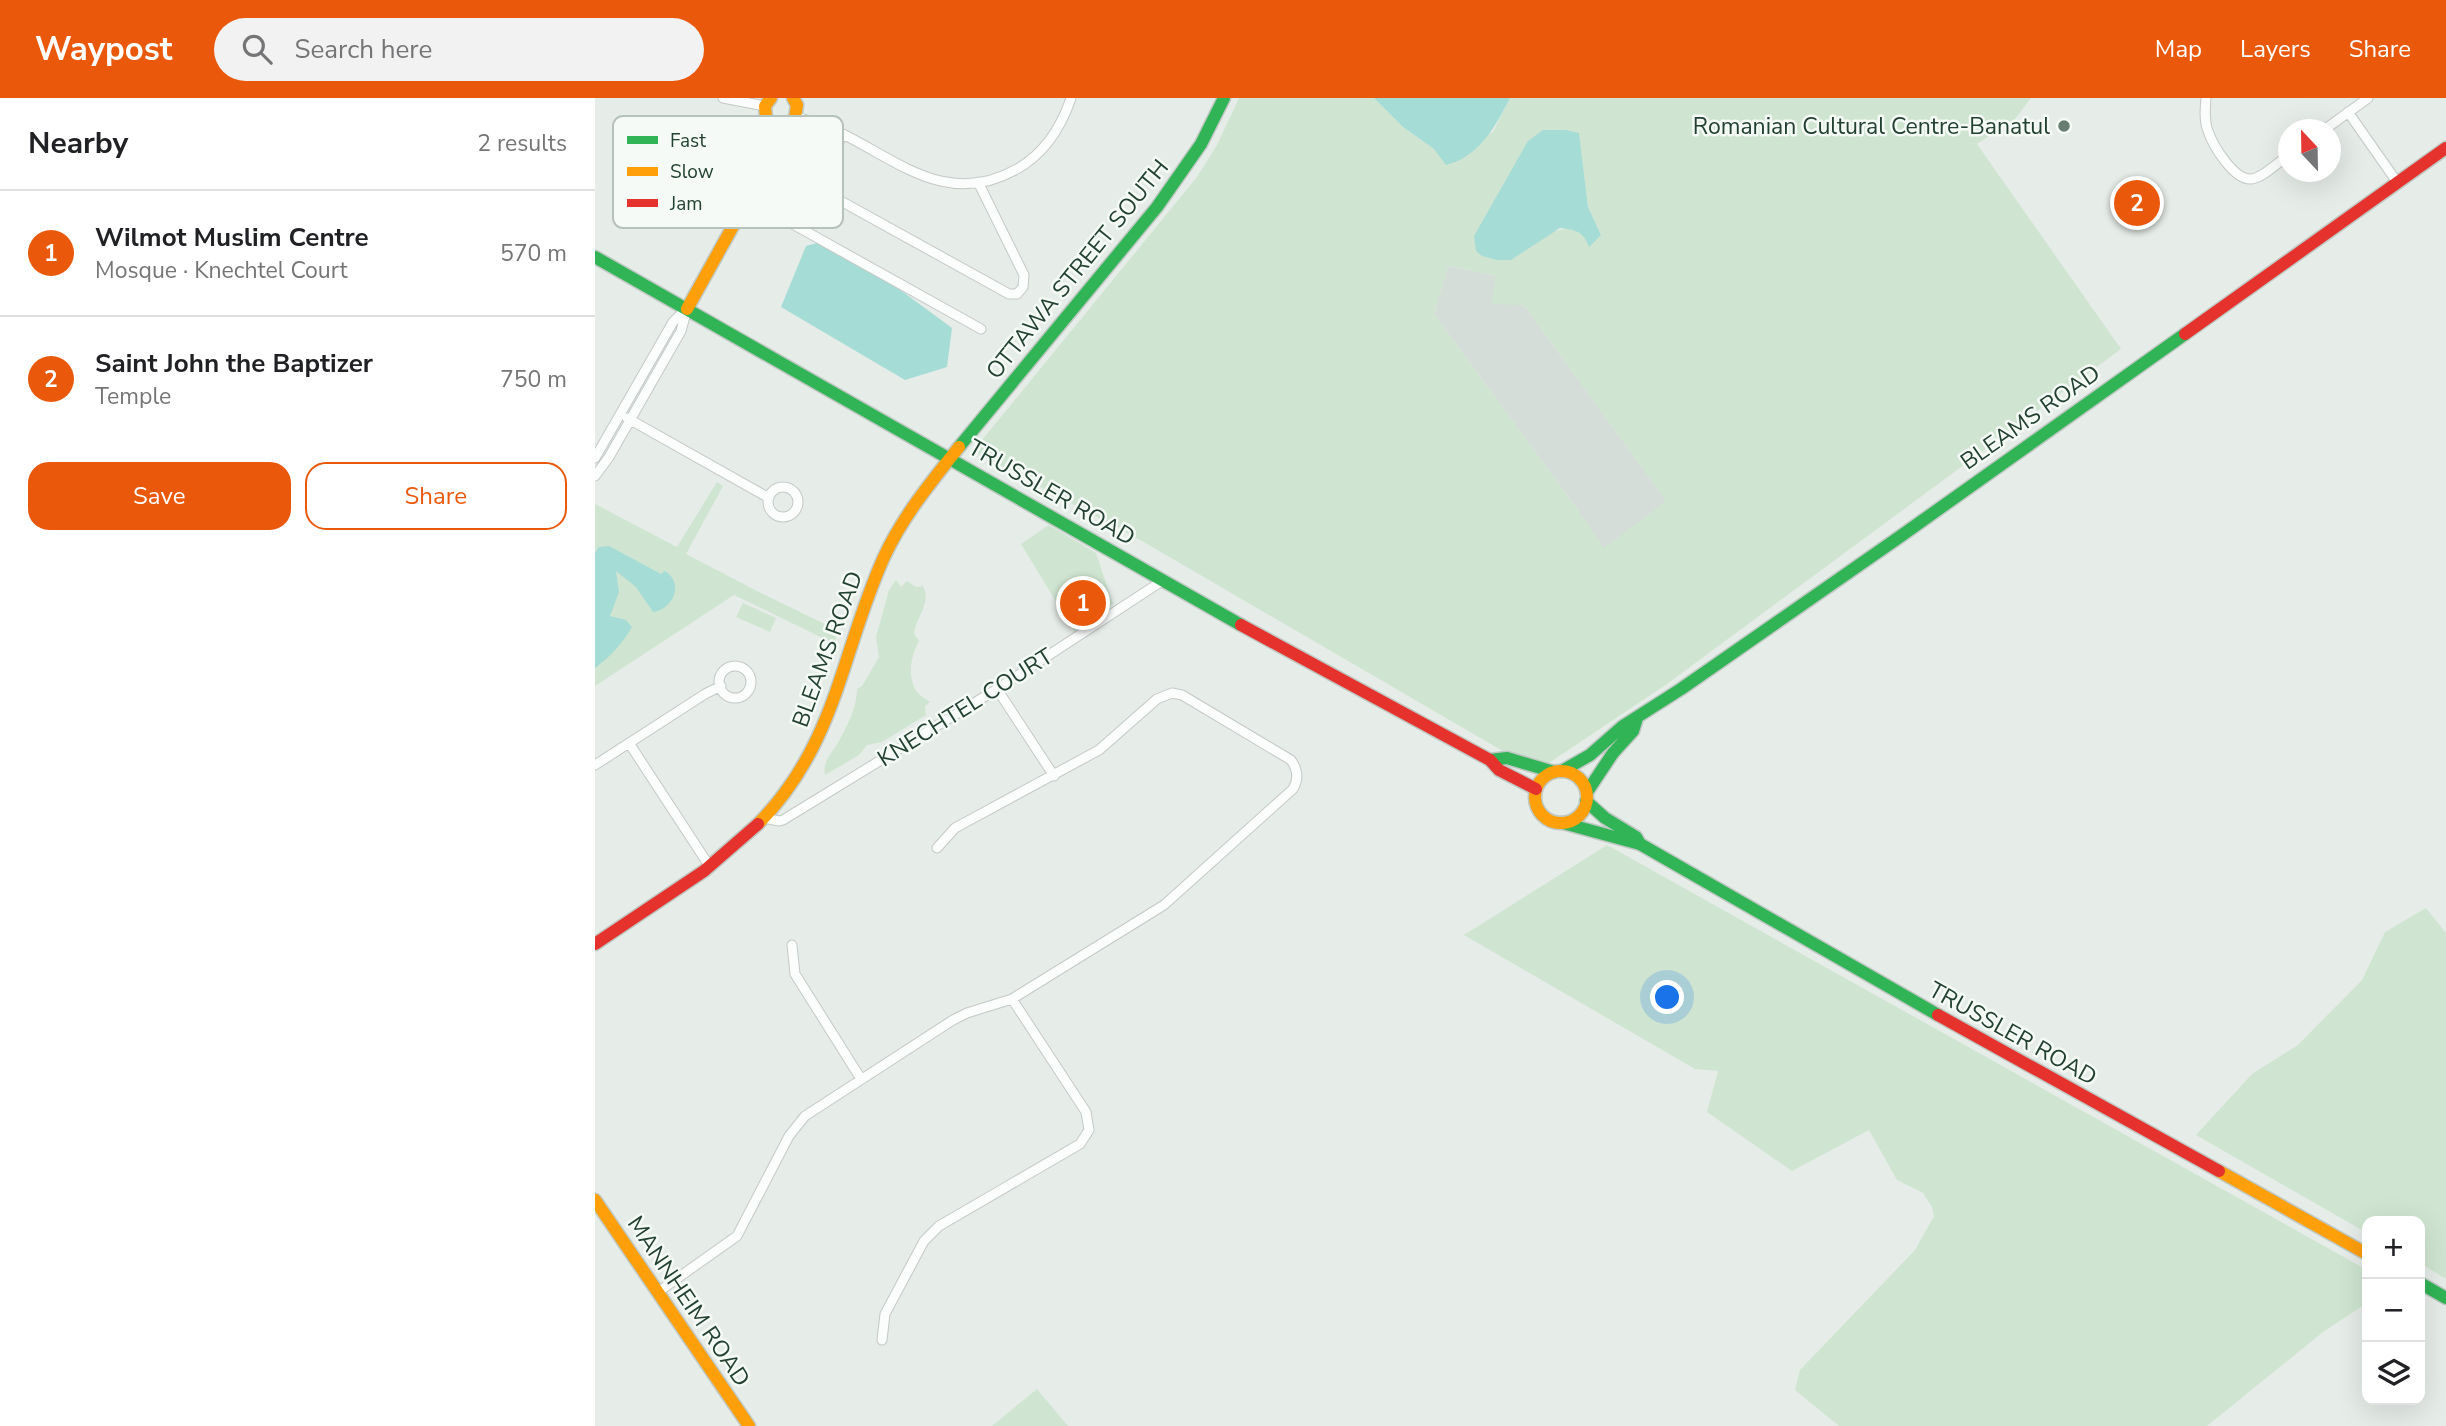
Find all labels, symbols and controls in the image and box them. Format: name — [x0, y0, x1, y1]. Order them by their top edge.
search box — [214, 18, 704, 81]
text: Waypost — [35, 27, 172, 72]
icon: search — [238, 30, 276, 68]
text: Search here — [294, 32, 432, 67]
text: Map — [2155, 33, 2202, 65]
text: Layers — [2240, 33, 2311, 65]
text: Share — [2349, 33, 2411, 65]
place label: Romanian Cultural Centre-Banatul — [1693, 111, 2050, 142]
legend — [613, 116, 843, 228]
marker: Romanian Cultural Centre-Banatul — [2056, 118, 2072, 134]
north arrow — [2278, 119, 2341, 182]
text: Nearby — [28, 123, 128, 164]
text: 2 results — [477, 128, 567, 159]
text: Fast — [670, 128, 706, 154]
street label: OTTAWA STREET SOUTH — [979, 153, 1176, 386]
text: Slow — [670, 159, 714, 185]
pin: 2 — [2114, 177, 2160, 229]
text: Jam — [669, 191, 703, 217]
text: Wilmot Muslim Centre — [95, 220, 369, 255]
text: 1 — [44, 238, 58, 269]
text: 570 m — [500, 238, 567, 269]
text: Mosque · Knechtel Court — [95, 255, 348, 286]
text: Saint John the Baptizer — [95, 346, 373, 381]
street label: BLEAMS ROAD — [1954, 358, 2106, 477]
text: 2 — [44, 364, 58, 395]
text: 750 m — [500, 364, 567, 395]
text: Temple — [95, 381, 171, 412]
street label: TRUSSLER ROAD — [963, 432, 1141, 553]
button: Save — [28, 462, 291, 530]
button: Share — [305, 462, 567, 530]
street label: BLEAMS ROAD — [785, 567, 870, 732]
pin: 1 — [1060, 577, 1106, 629]
street label: KNECHTEL COURT — [872, 641, 1059, 774]
street label: TRUSSLER ROAD — [1923, 974, 2102, 1093]
your location — [1650, 980, 1684, 1014]
street label: MANNHEIM ROAD — [620, 1210, 757, 1393]
map controls — [2362, 1216, 2425, 1405]
button: + — [2362, 1216, 2425, 1279]
button: − — [2362, 1279, 2425, 1342]
button: layers — [2362, 1342, 2425, 1405]

